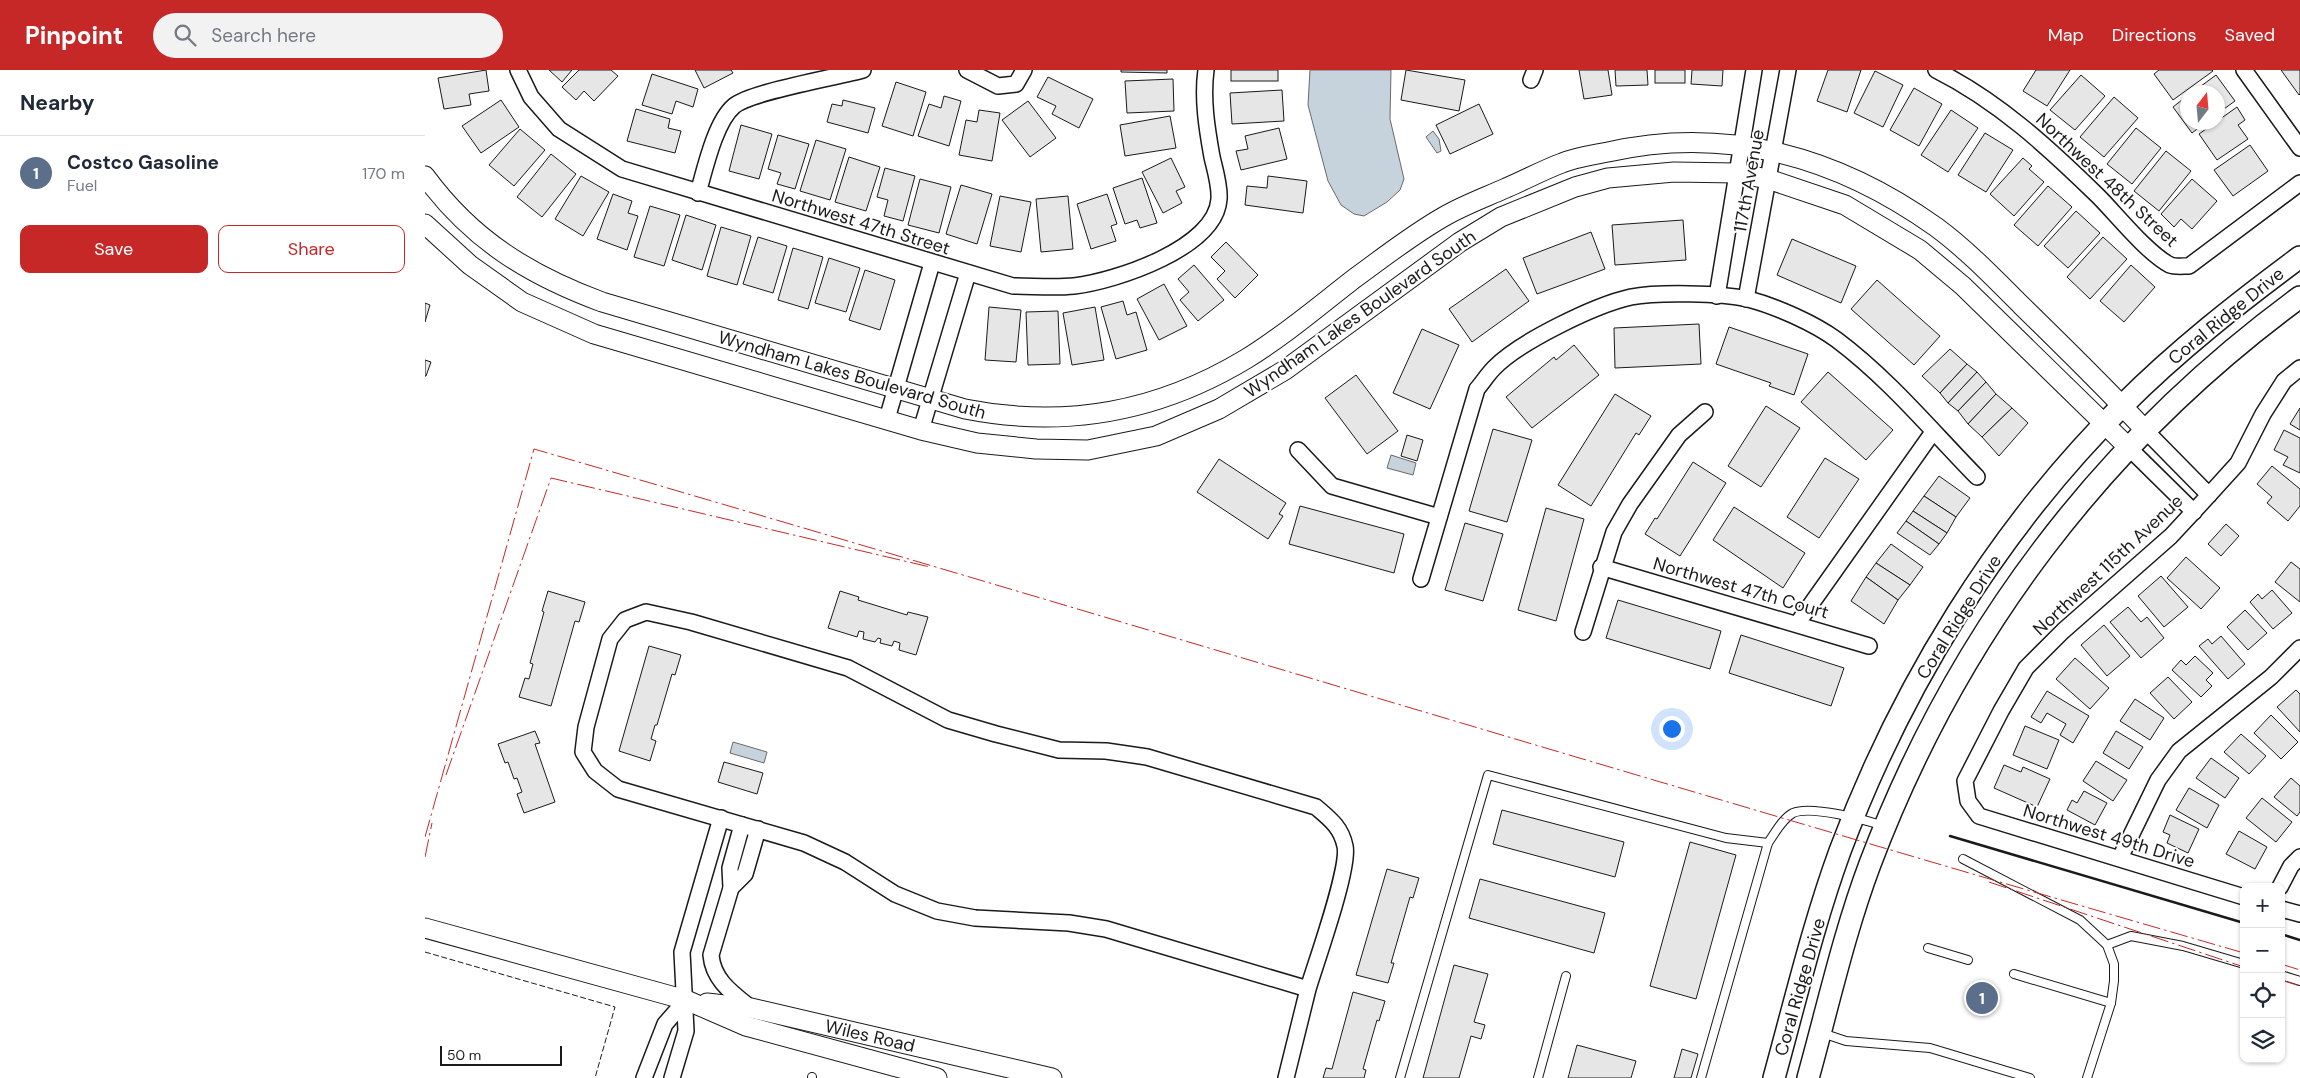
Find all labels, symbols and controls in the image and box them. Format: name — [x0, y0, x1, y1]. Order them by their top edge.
search box — [153, 13, 503, 58]
text: Pinpoint — [25, 20, 123, 51]
icon: search — [171, 21, 199, 49]
text: Search here — [211, 23, 316, 48]
text: Map — [2048, 23, 2084, 47]
text: Directions — [2112, 23, 2197, 47]
text: Saved — [2225, 23, 2275, 47]
north arrow — [2180, 85, 2225, 130]
text: Nearby — [20, 89, 94, 117]
street label: Northwest 48th Street — [2031, 108, 2183, 252]
street label: 117th Avenue — [1728, 128, 1770, 234]
text: Costco Gasoline — [67, 150, 219, 175]
text: 1 — [33, 163, 39, 184]
text: 170 m — [362, 163, 405, 184]
text: Fuel — [67, 175, 97, 196]
street label: Northwest 47th Street — [769, 183, 953, 261]
button: Save — [20, 225, 208, 273]
button: Share — [218, 225, 405, 273]
street label: Wyndham Lakes Boulevard South — [1239, 225, 1481, 403]
street label: Coral Ridge Drive — [2163, 262, 2289, 370]
street label: Wyndham Lakes Boulevard South — [715, 325, 989, 425]
street label: Northwest 115th Avenue — [2028, 489, 2188, 641]
street label: Coral Ridge Drive — [1911, 550, 2007, 684]
street label: Northwest 47th Court — [1650, 551, 1832, 625]
your location — [1659, 716, 1685, 742]
street label: Northwest 49th Drive — [2020, 798, 2198, 874]
map controls — [2240, 883, 2285, 1063]
button: + — [2240, 883, 2285, 928]
street label: Coral Ridge Drive — [1769, 915, 1831, 1059]
button: − — [2240, 928, 2285, 973]
button: locate — [2240, 973, 2285, 1018]
pin: 1 — [1966, 979, 1998, 1017]
street label: Wiles Road — [823, 1014, 917, 1058]
button: layers — [2240, 1018, 2285, 1063]
scale bar — [440, 1043, 563, 1066]
text: 50 m — [447, 1046, 481, 1064]

